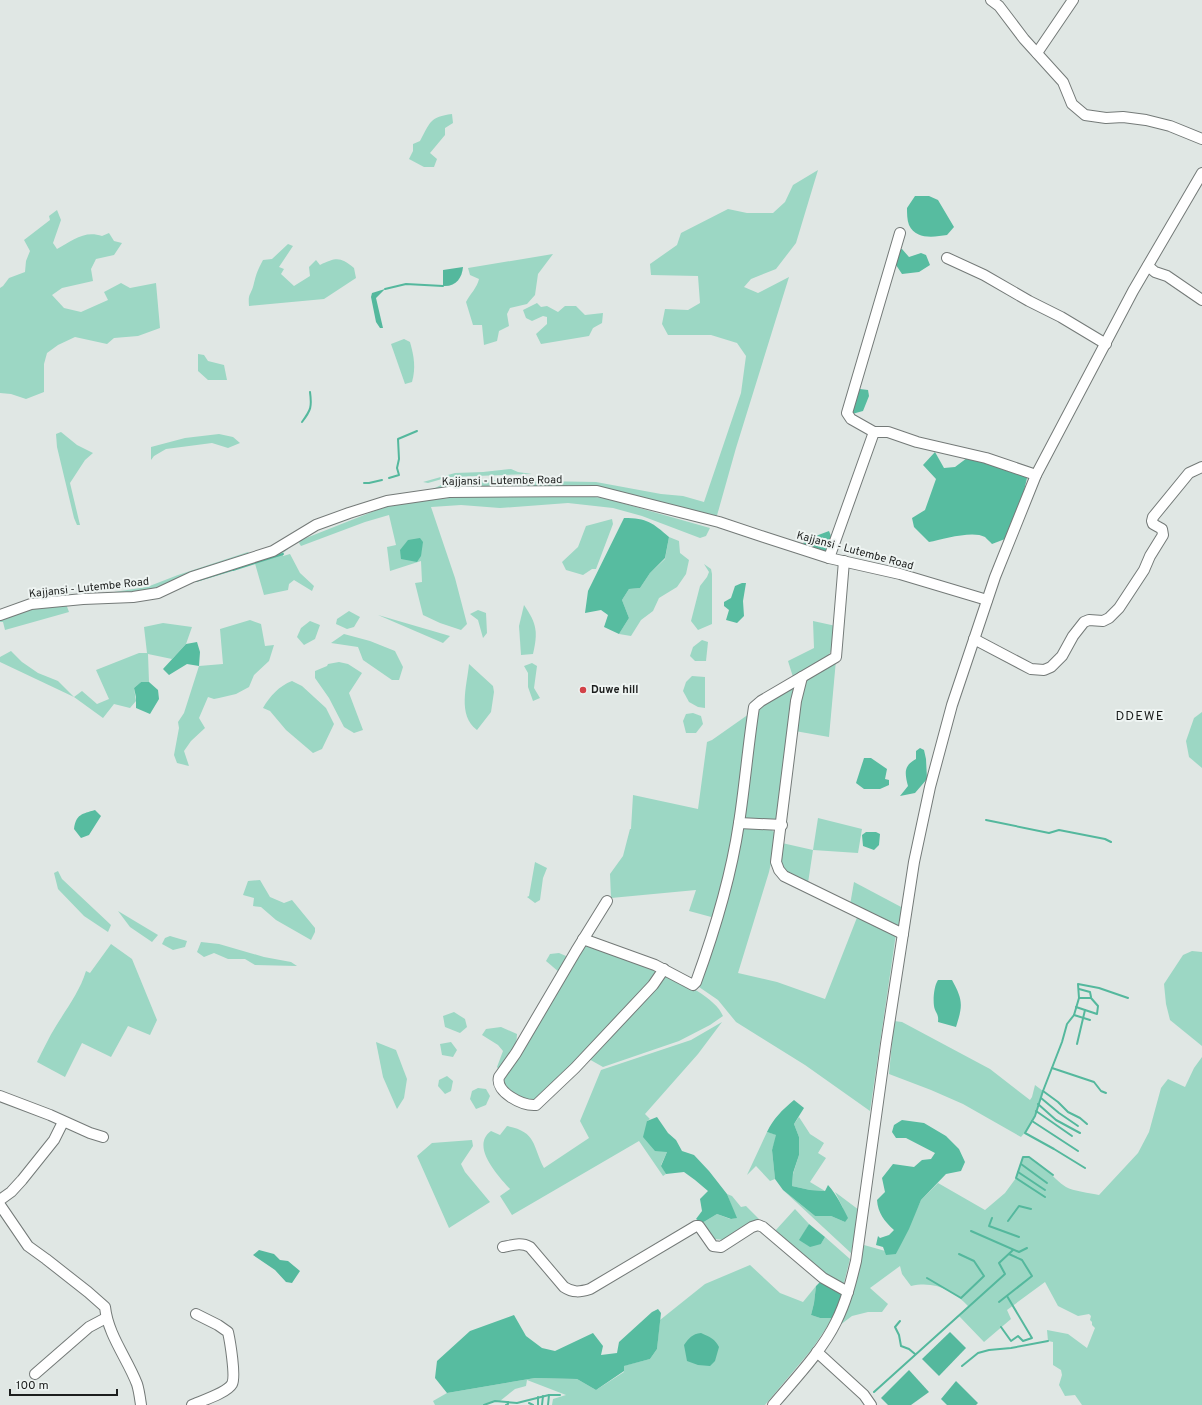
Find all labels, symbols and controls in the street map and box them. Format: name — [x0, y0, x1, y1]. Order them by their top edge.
street label: Kajjansi - Lutembe Road — [442, 473, 562, 489]
street label: Kajjansi - Lutembe Road — [795, 529, 915, 573]
street label: Kajjansi - Lutembe Road — [28, 575, 150, 601]
place label: Duwe hill — [591, 683, 638, 697]
marker: Duwe hill — [578, 685, 588, 695]
district label: DDEWE — [1116, 709, 1164, 725]
scale bar — [10, 1371, 117, 1397]
text: 100 m — [16, 1378, 49, 1394]

